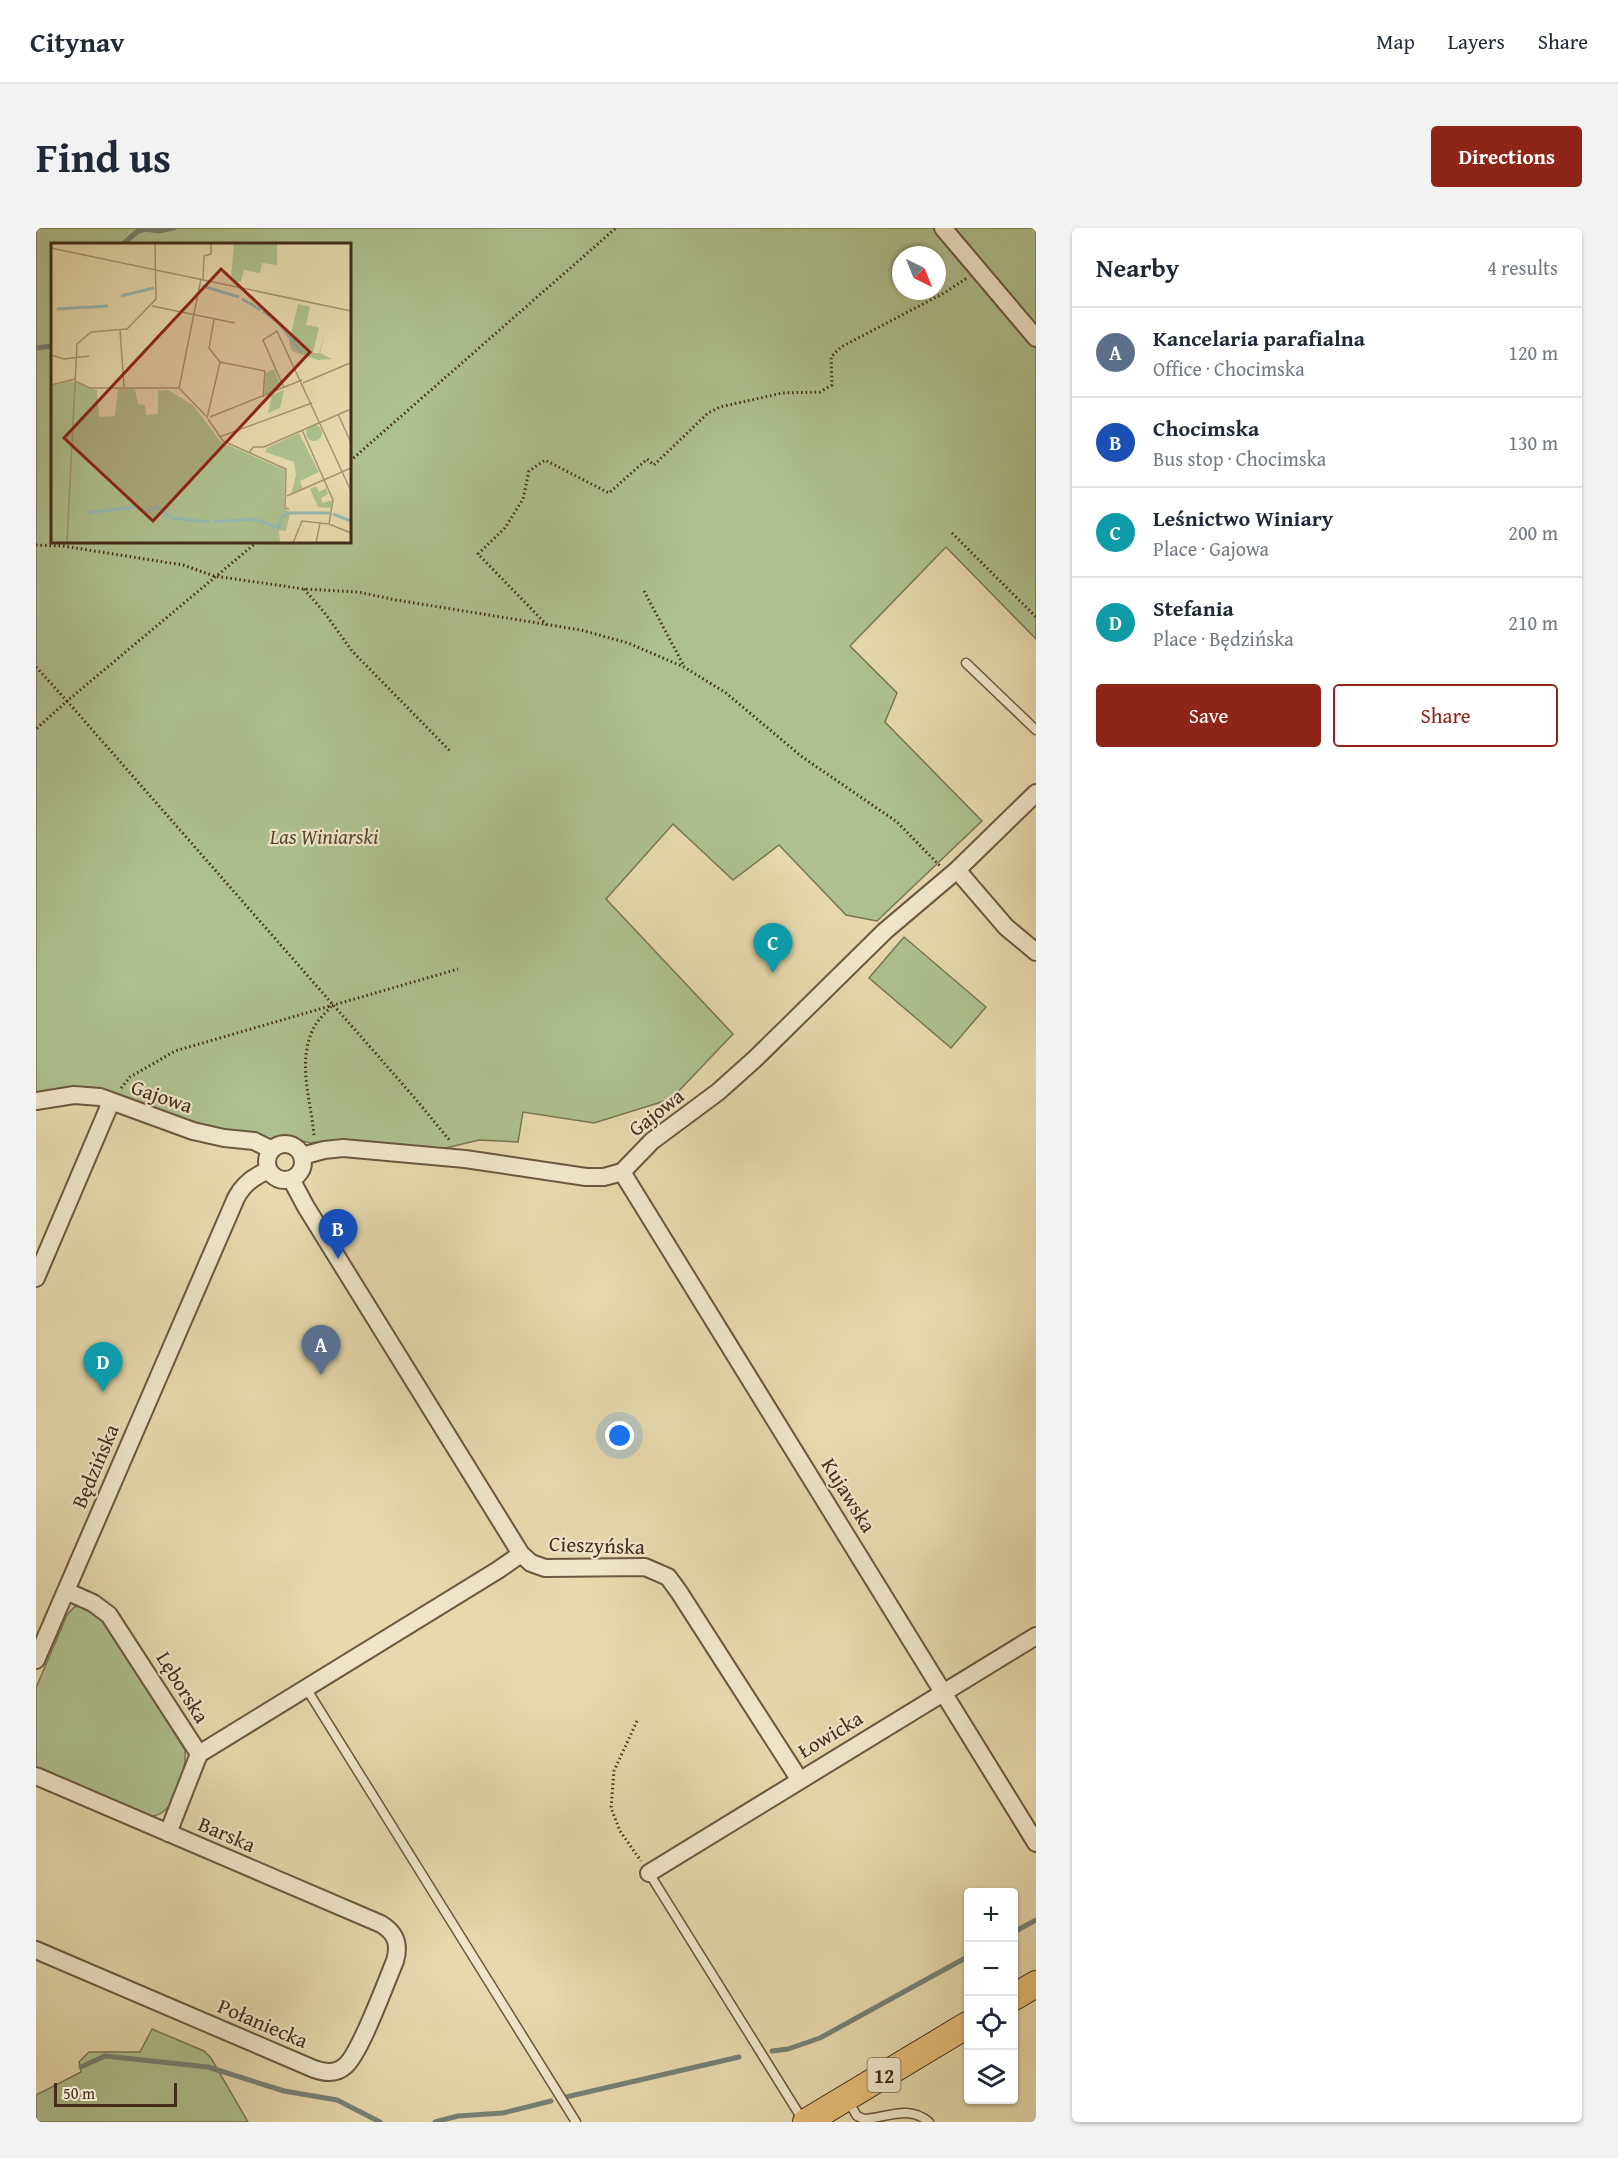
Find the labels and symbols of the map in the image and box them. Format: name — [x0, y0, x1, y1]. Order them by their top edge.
inset map — [51, 243, 351, 543]
north arrow — [892, 246, 946, 300]
park label: Las Winiarski — [269, 821, 379, 852]
pin: C — [754, 924, 792, 973]
street label: Gajowa — [127, 1071, 197, 1121]
street label: Gajowa — [622, 1080, 690, 1144]
pin: B — [318, 1210, 358, 1259]
pin: A — [302, 1326, 340, 1375]
pin: D — [84, 1342, 122, 1392]
street label: Będzińska — [63, 1419, 127, 1513]
your location — [605, 1421, 634, 1450]
street label: Kujawska — [814, 1452, 884, 1538]
street label: Cieszyńska — [549, 1528, 646, 1562]
street label: Lęborska — [149, 1645, 217, 1729]
street label: Łowicka — [792, 1702, 868, 1766]
street label: Barska — [194, 1808, 260, 1860]
street label: Połaniecka — [213, 1990, 313, 2056]
road number: 12 — [868, 2058, 900, 2092]
scale bar — [54, 2080, 177, 2108]

